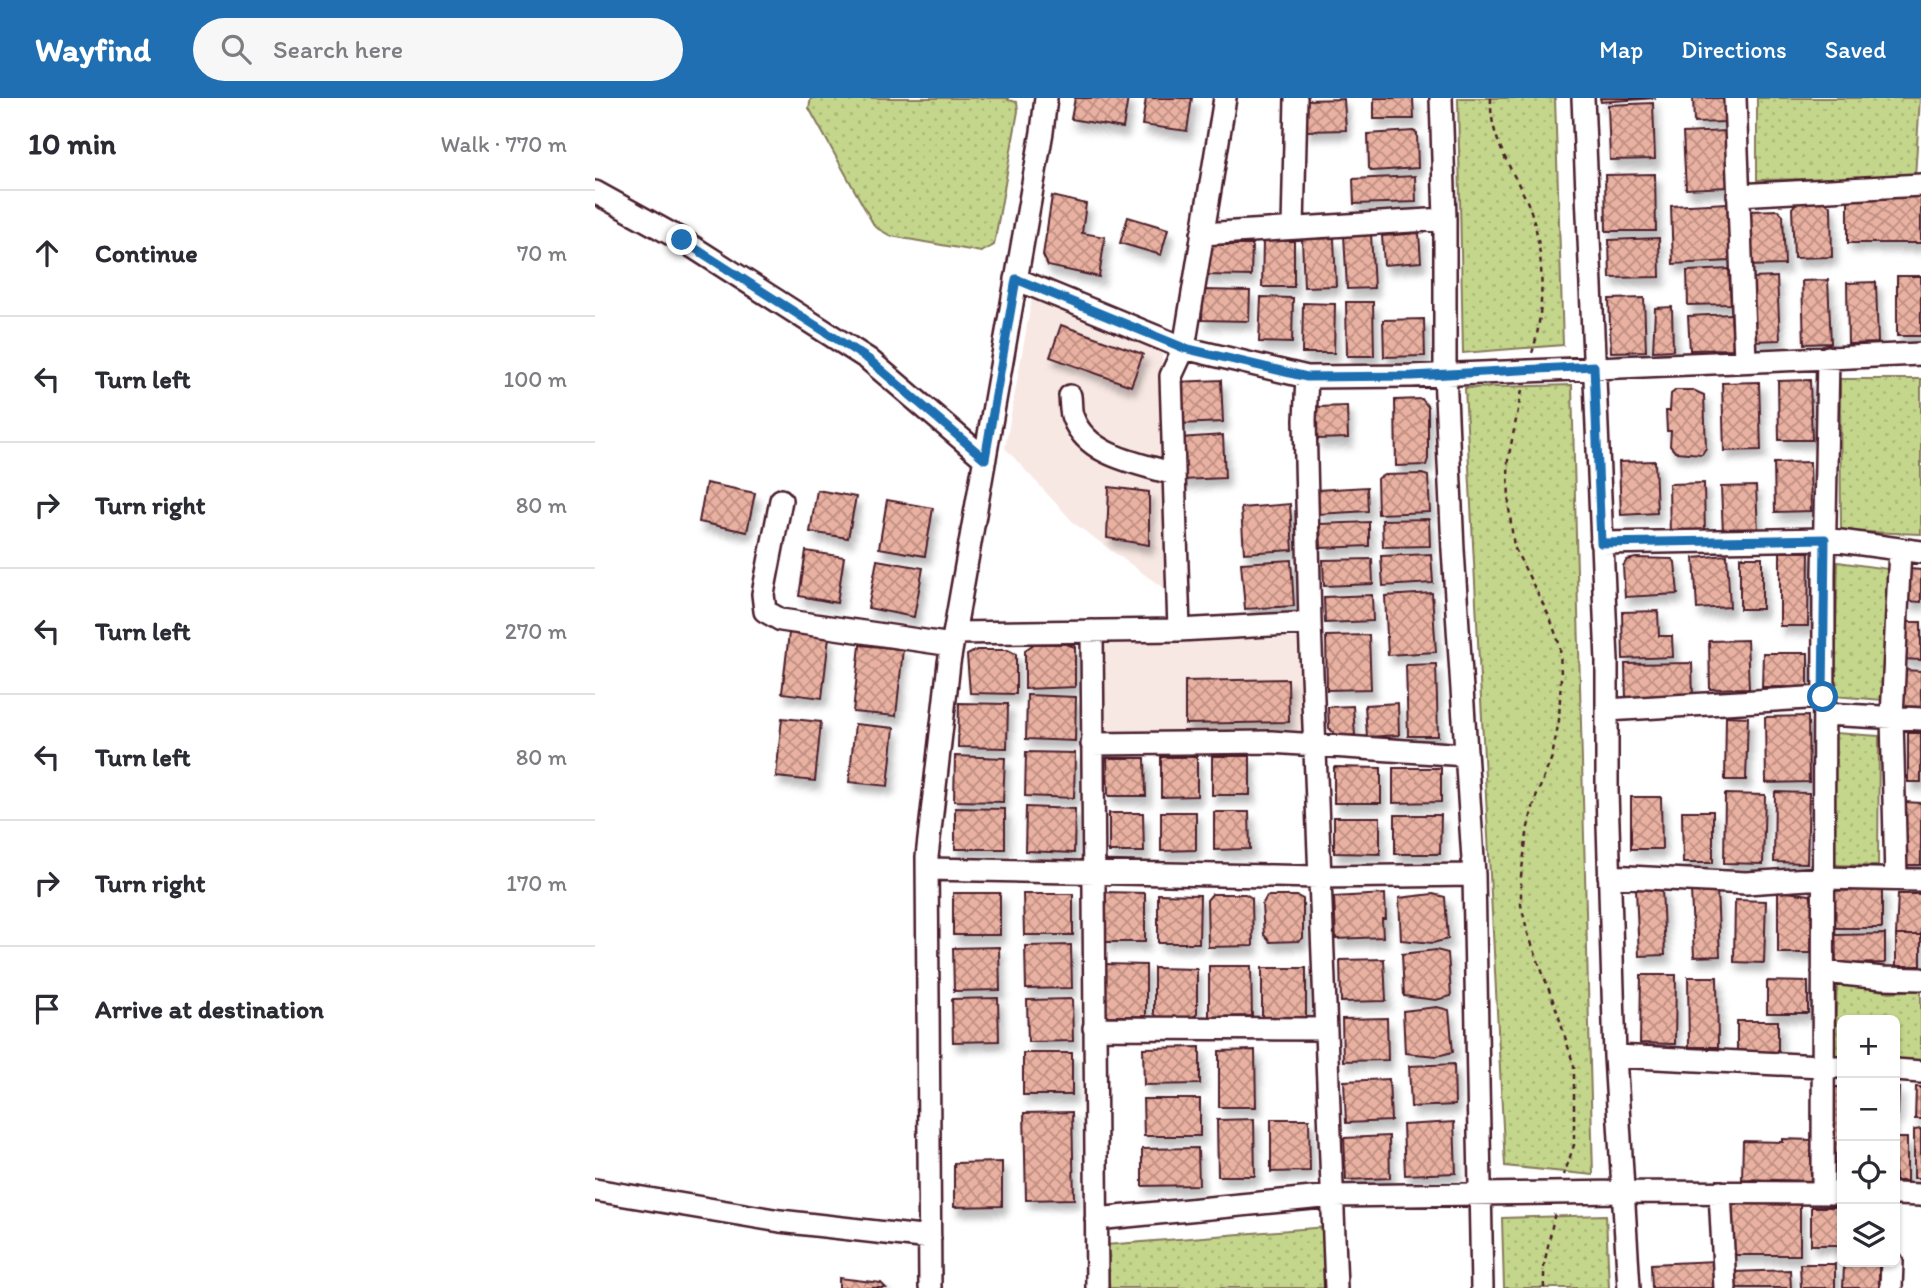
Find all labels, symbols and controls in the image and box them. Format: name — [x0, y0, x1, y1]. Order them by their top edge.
search box — [193, 18, 683, 81]
text: Wayfind — [35, 30, 151, 69]
icon: search — [217, 30, 255, 68]
text: Search here — [273, 33, 403, 65]
text: Map — [1599, 35, 1643, 64]
text: Directions — [1681, 35, 1787, 64]
text: Saved — [1825, 35, 1886, 64]
text: 10 min — [28, 125, 116, 162]
text: Walk · 770 m — [441, 130, 567, 158]
route end — [666, 224, 697, 255]
icon: ahead — [28, 234, 66, 272]
text: Continue — [95, 237, 198, 269]
text: 70 m — [517, 239, 567, 267]
icon: left — [28, 360, 66, 398]
text: Turn left — [95, 363, 191, 395]
text: 100 m — [503, 365, 567, 393]
icon: right — [28, 486, 66, 524]
text: Turn right — [95, 489, 206, 521]
text: 80 m — [516, 491, 567, 519]
icon: left — [28, 612, 66, 650]
text: Turn left — [95, 615, 191, 647]
text: 270 m — [505, 617, 567, 645]
route start — [1807, 681, 1838, 712]
icon: left — [28, 738, 66, 776]
text: Turn left — [95, 741, 191, 773]
text: 80 m — [516, 743, 567, 771]
icon: right — [28, 864, 66, 902]
text: Turn right — [95, 867, 206, 899]
text: 170 m — [506, 869, 567, 897]
icon: arrive — [28, 990, 66, 1028]
text: Arrive at destination — [95, 993, 324, 1025]
map controls — [1837, 1015, 1900, 1267]
button: + — [1837, 1015, 1900, 1078]
button: − — [1837, 1078, 1900, 1141]
button: locate — [1837, 1141, 1900, 1204]
button: layers — [1837, 1204, 1900, 1267]

